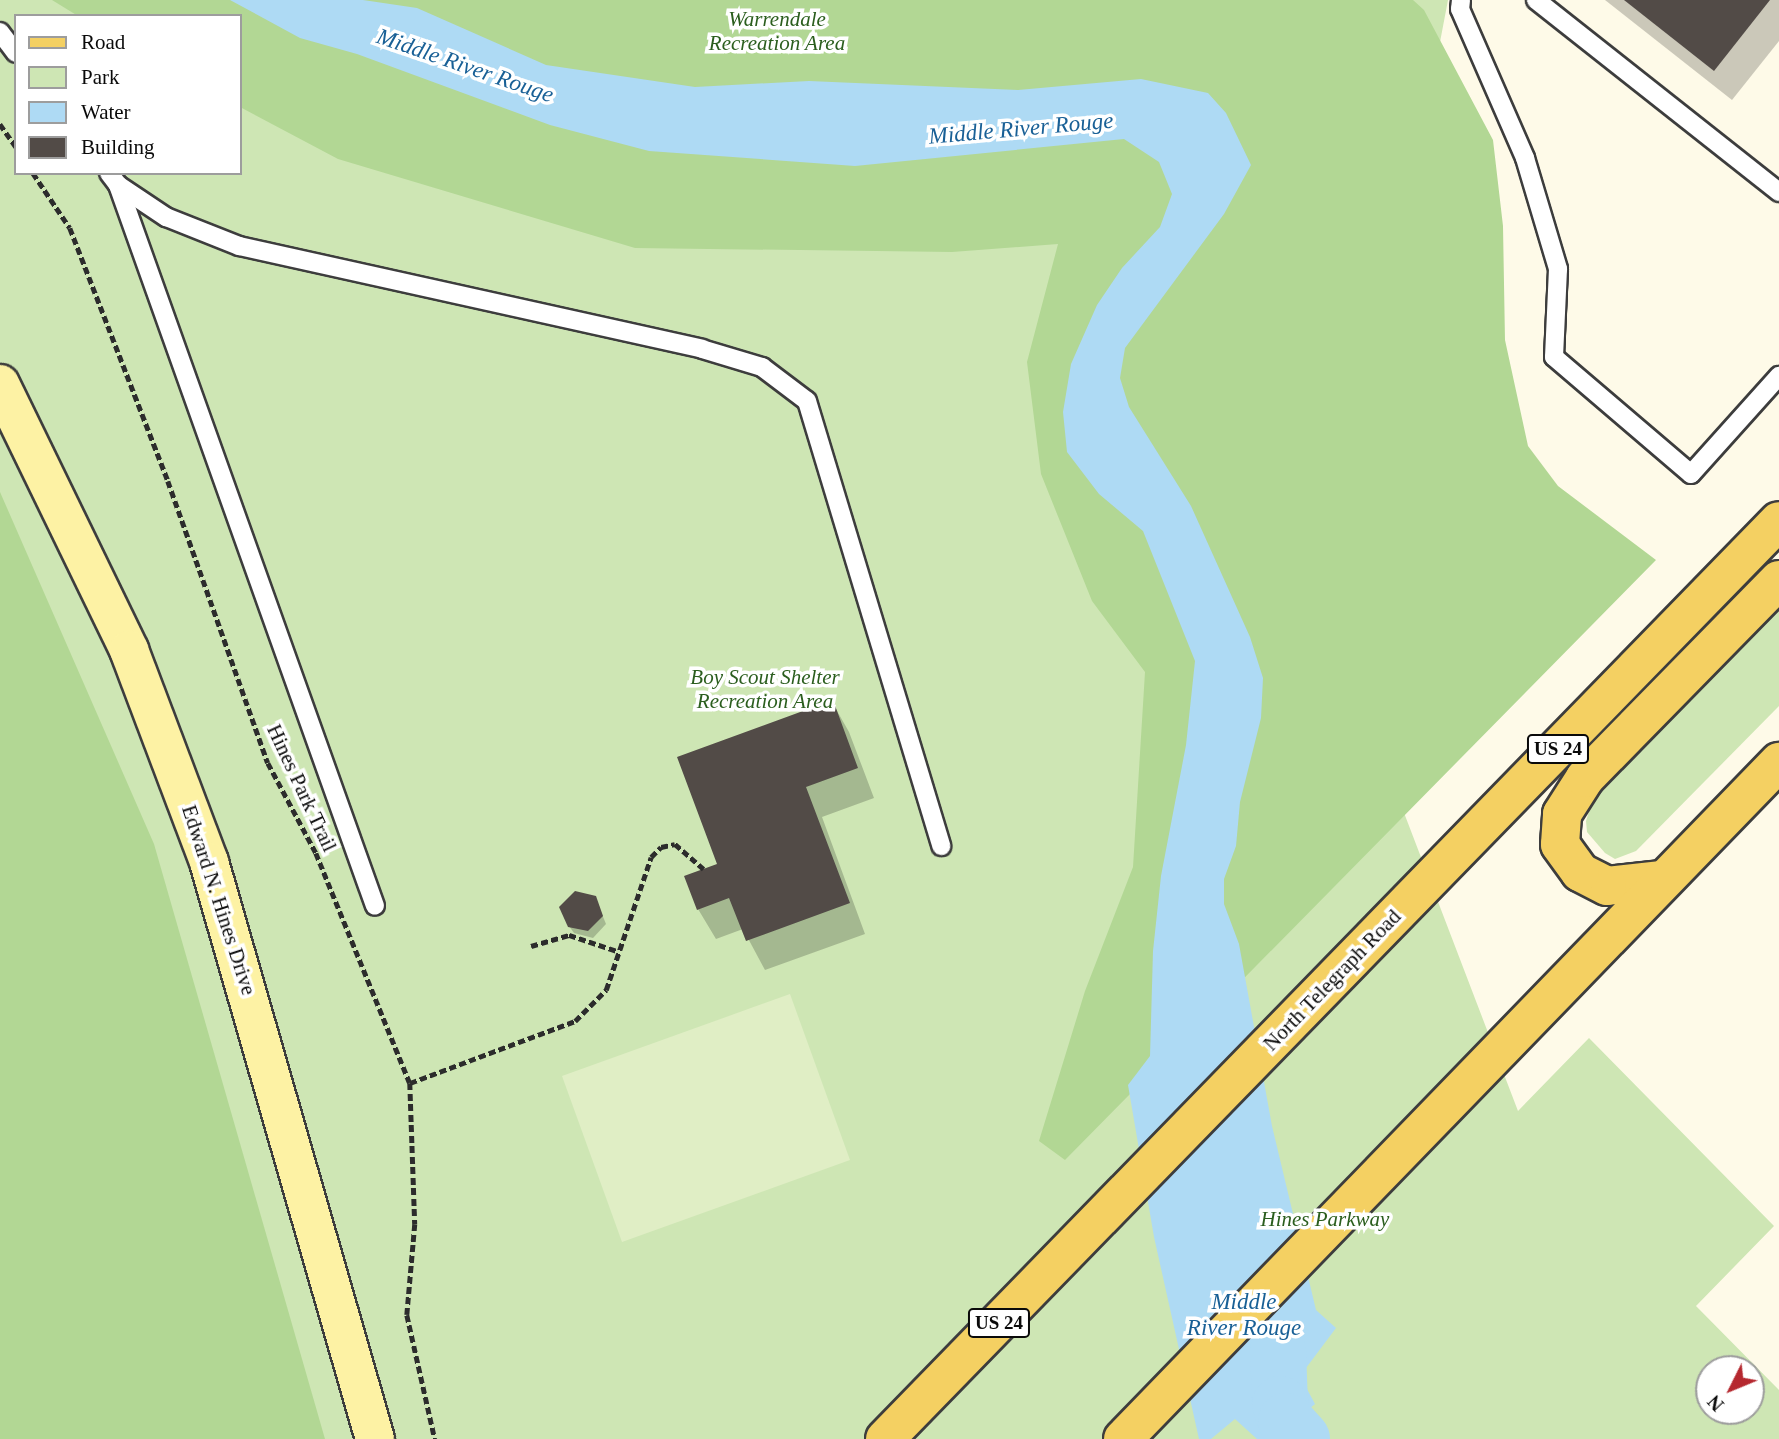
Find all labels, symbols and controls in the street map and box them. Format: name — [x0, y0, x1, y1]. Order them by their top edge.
park label: Warrendale Recreation Area — [709, 6, 845, 56]
legend — [14, 14, 242, 175]
water label: Middle River Rouge — [373, 23, 557, 109]
text: Road — [81, 30, 125, 54]
text: Park — [81, 65, 120, 89]
text: Water — [81, 100, 131, 124]
water label: Middle River Rouge — [928, 107, 1114, 151]
text: Building — [81, 135, 155, 159]
park label: Boy Scout Shelter Recreation Area — [690, 664, 840, 714]
street label: Hines Park Trail — [261, 720, 343, 856]
road number: US 24 — [1526, 734, 1590, 764]
street label: Edward N. Hines Drive — [176, 802, 262, 998]
street label: North Telegraph Road — [1258, 904, 1406, 1056]
park label: Hines Parkway — [1261, 1206, 1389, 1232]
water label: Middle River Rouge — [1187, 1288, 1301, 1342]
road number: US 24 — [968, 1308, 1030, 1338]
north arrow — [1695, 1355, 1765, 1425]
text: N — [1703, 1391, 1728, 1415]

